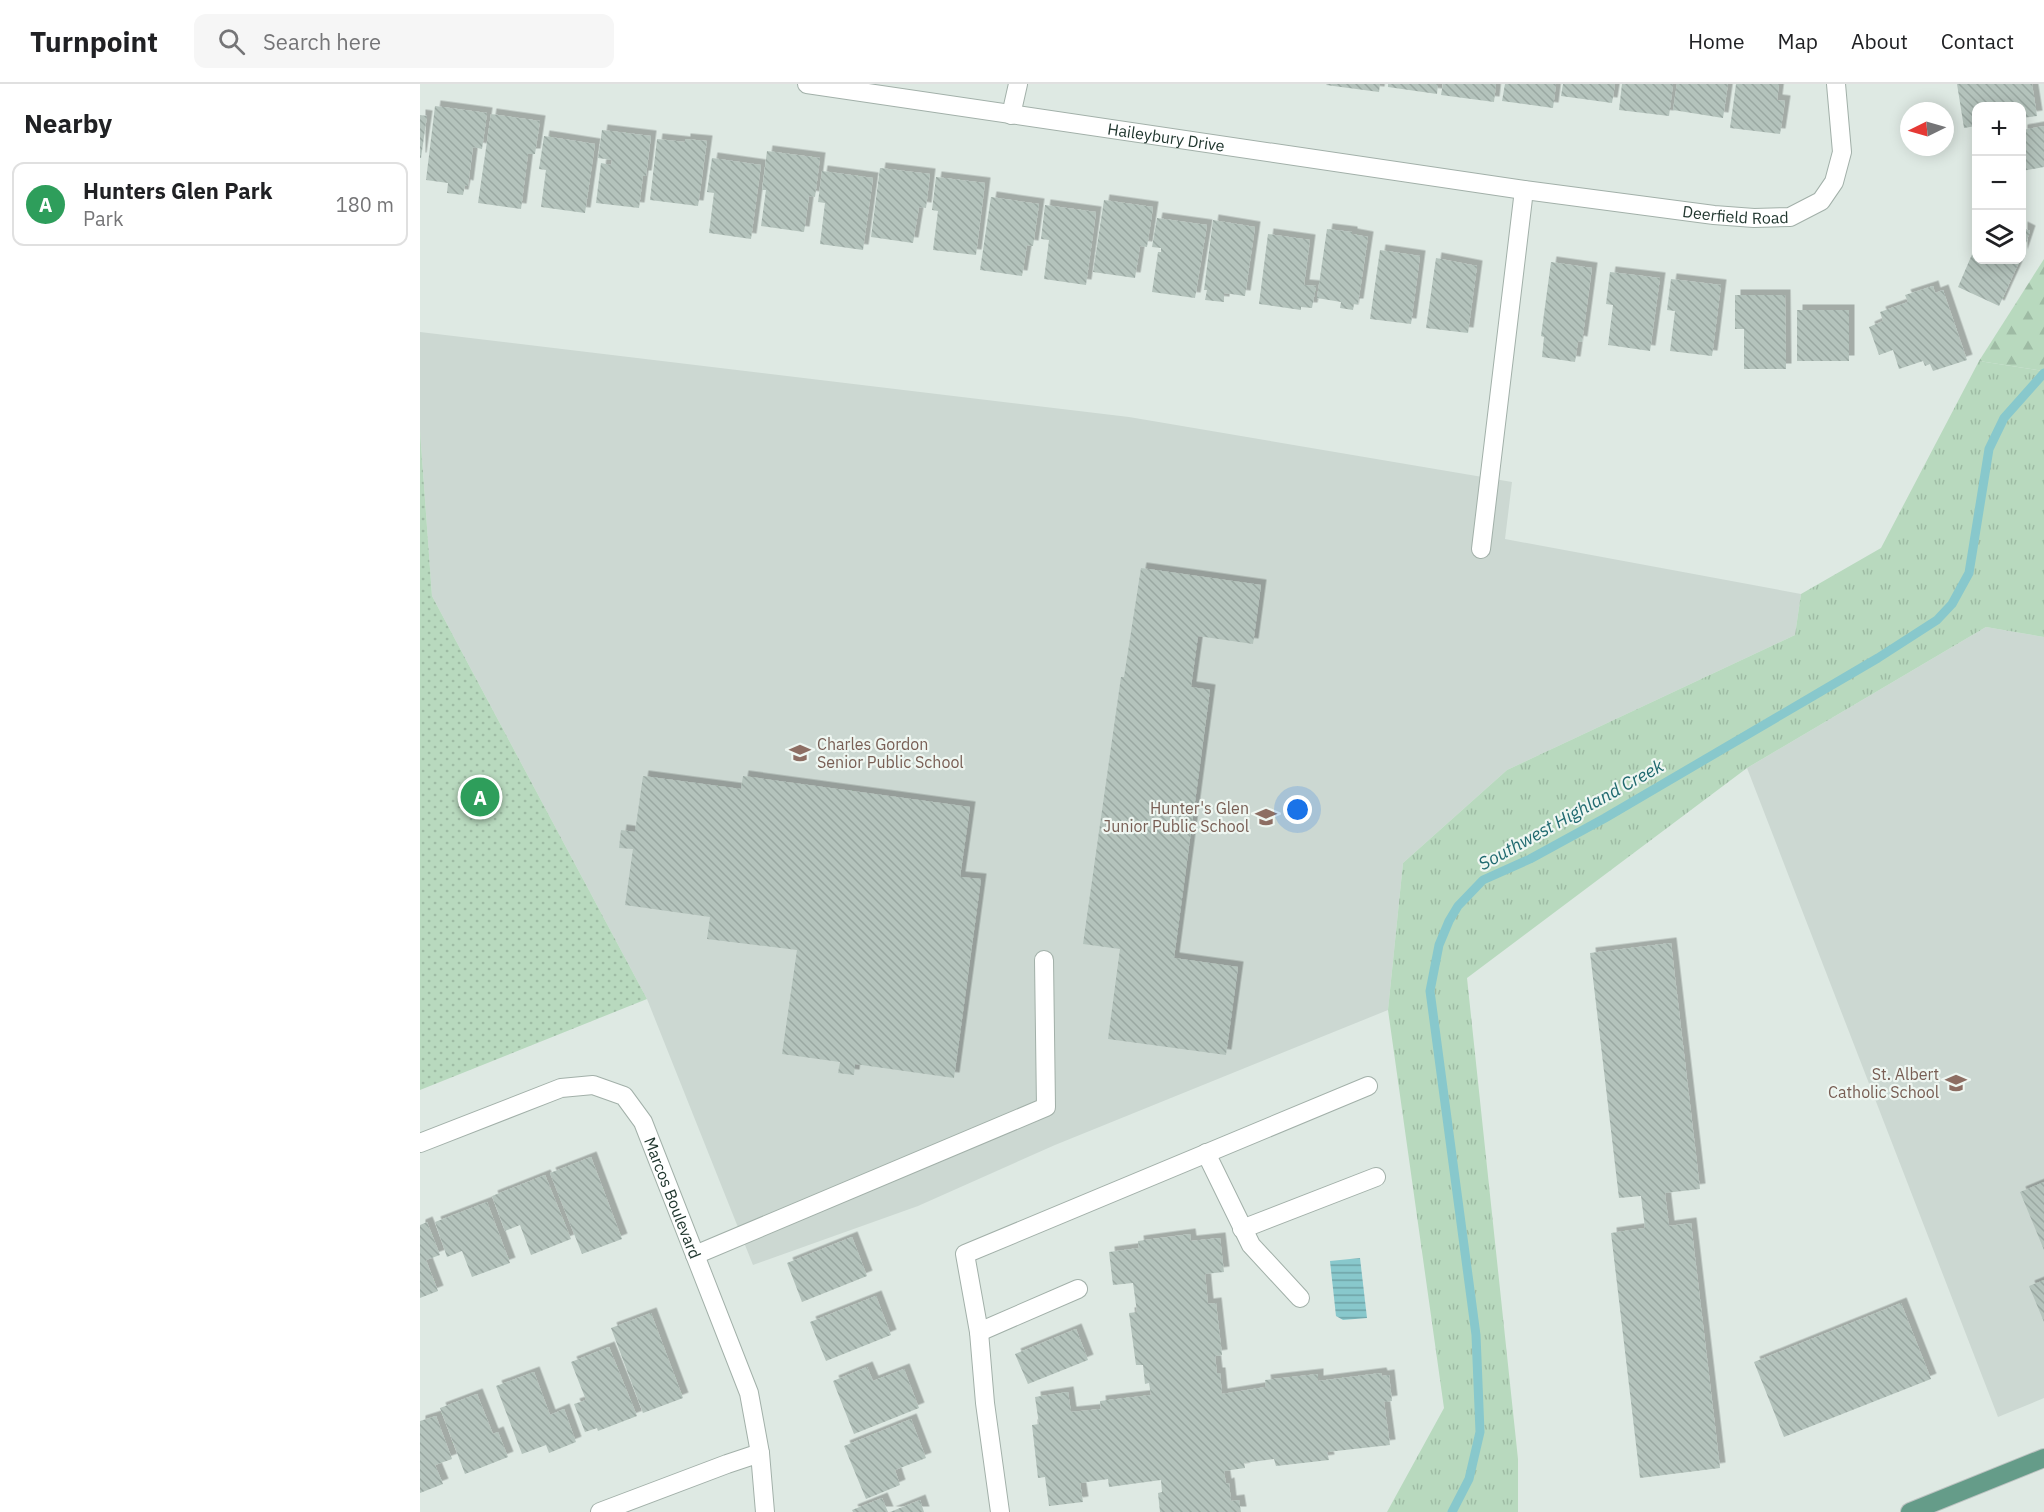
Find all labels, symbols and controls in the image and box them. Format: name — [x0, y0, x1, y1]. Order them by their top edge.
search box — [194, 14, 614, 68]
text: Turnpoint — [30, 23, 158, 60]
icon: search — [215, 25, 248, 58]
text: Search here — [263, 27, 381, 56]
text: Home — [1688, 27, 1745, 55]
text: Map — [1778, 27, 1818, 55]
text: About — [1851, 27, 1908, 55]
text: Contact — [1941, 27, 2014, 55]
north arrow — [1900, 102, 1954, 156]
map controls — [1972, 102, 2026, 264]
button: + — [1972, 102, 2026, 156]
text: Nearby — [24, 106, 112, 140]
street label: Haileybury Drive — [1106, 119, 1226, 156]
button: − — [1972, 156, 2026, 210]
text: Hunters Glen Park — [83, 176, 272, 205]
text: A — [39, 191, 52, 218]
text: 180 m — [336, 191, 394, 218]
street label: Deerfield Road — [1681, 201, 1789, 228]
text: Park — [83, 205, 123, 232]
button: layers — [1972, 210, 2026, 264]
place label: Charles Gordon Senior Public School — [817, 734, 964, 772]
school or university icon: Charles Gordon Senior Public School — [788, 741, 812, 765]
water label: Southwest Highland Creek — [1474, 754, 1668, 875]
pin: A — [460, 774, 500, 820]
your location — [1283, 795, 1312, 824]
place label: Hunter's Glen Junior Public School — [1103, 798, 1249, 836]
school or university icon: Hunter's Glen Junior Public School — [1254, 805, 1278, 829]
place label: St. Albert Catholic School — [1828, 1064, 1939, 1102]
school or university icon: St. Albert Catholic School — [1944, 1071, 1968, 1095]
street label: Marcos Boulevard — [640, 1134, 705, 1261]

